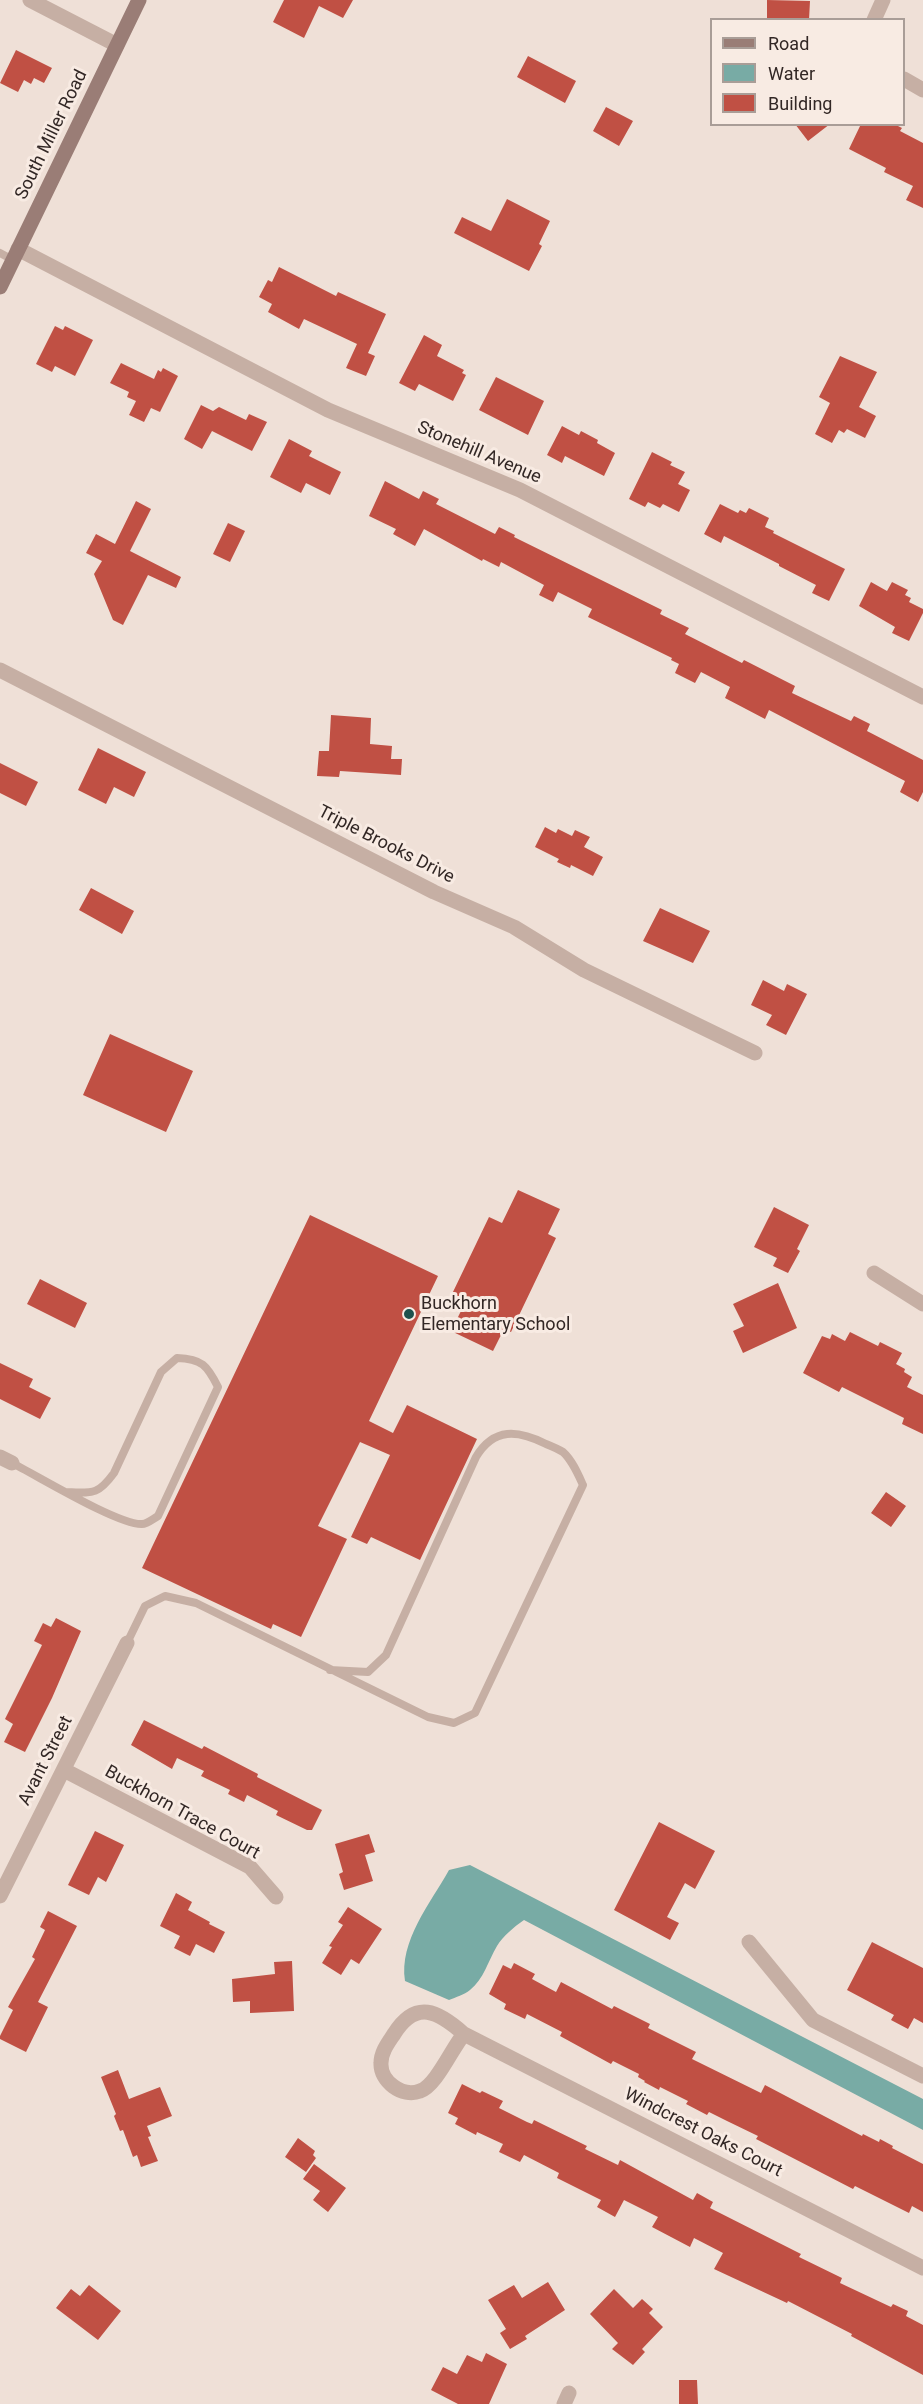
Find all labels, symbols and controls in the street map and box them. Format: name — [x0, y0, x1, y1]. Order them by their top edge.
legend — [710, 18, 905, 126]
text: Road — [768, 33, 809, 54]
text: Water — [768, 63, 815, 84]
street label: South Miller Road — [11, 67, 93, 203]
text: Building — [768, 93, 832, 114]
street label: Stonehill Avenue — [414, 417, 544, 489]
street label: Triple Brooks Drive — [314, 801, 458, 889]
place label: Buckhorn Elementary School — [421, 1293, 570, 1336]
marker: Buckhorn Elementary School — [402, 1307, 416, 1321]
street label: Avant Street — [14, 1713, 78, 1809]
street label: Buckhorn Trace Court — [101, 1761, 263, 1865]
street label: Windcrest Oaks Court — [620, 2084, 786, 2182]

